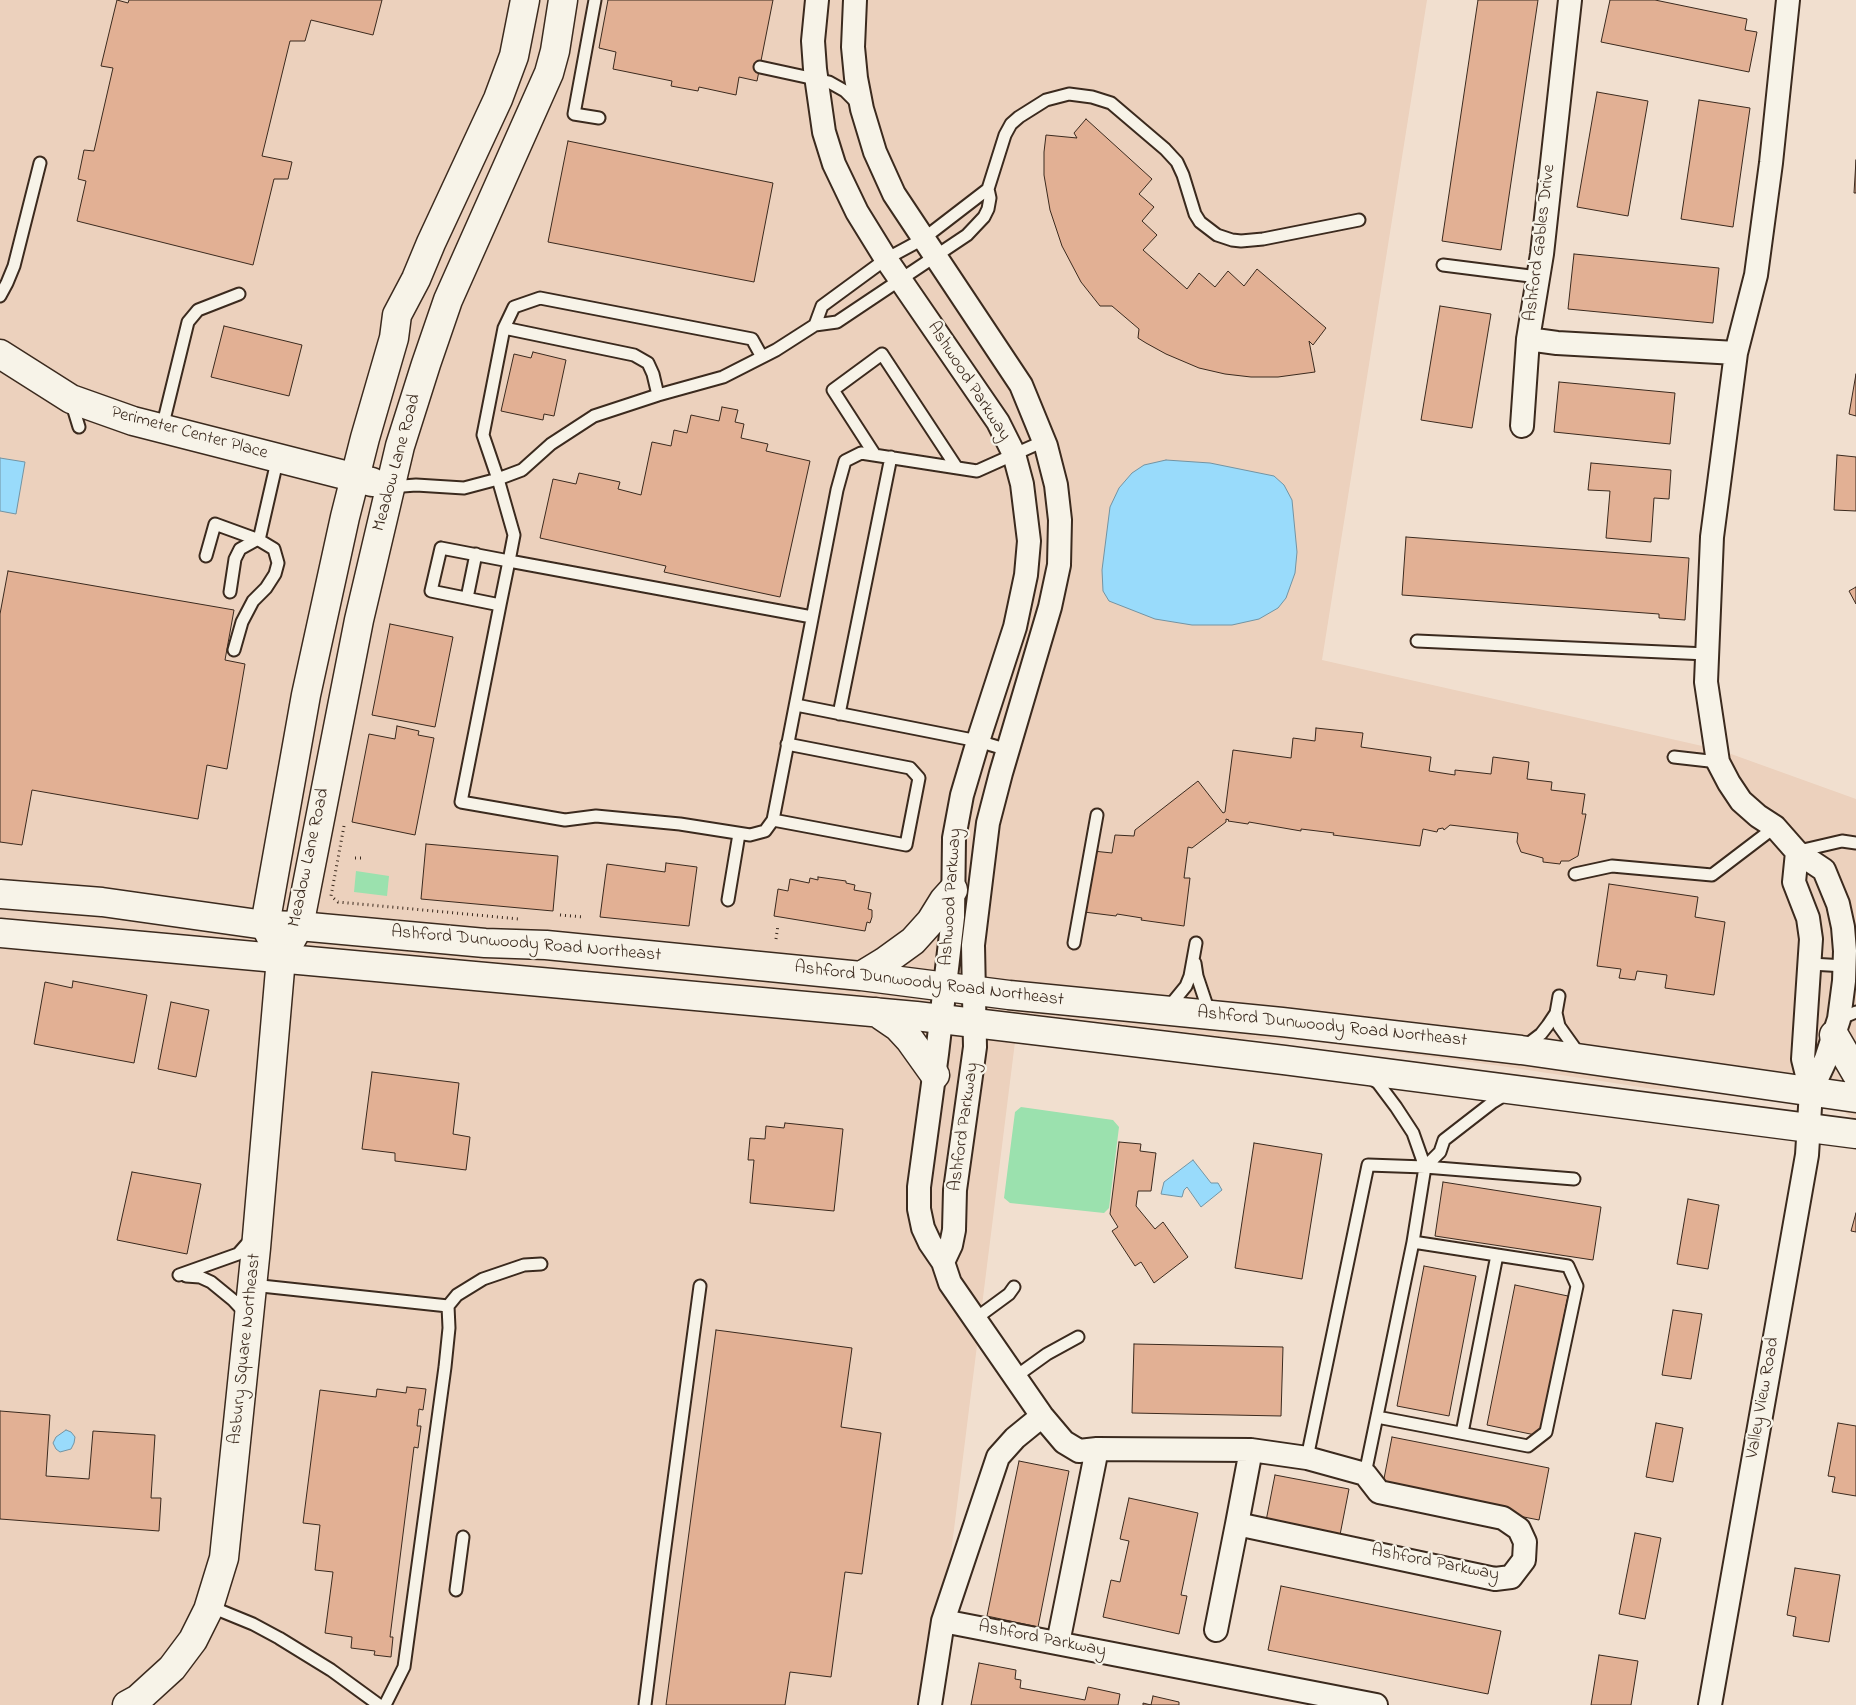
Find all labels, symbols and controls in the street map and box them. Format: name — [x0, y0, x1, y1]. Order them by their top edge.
street label: Ashford Gables Drive — [1521, 163, 1561, 323]
street label: Ashwood Parkway — [921, 318, 1015, 446]
street label: Meadow Lane Road — [369, 392, 427, 534]
street label: Perimeter Center Place — [108, 403, 270, 465]
street label: Meadow Lane Road — [285, 787, 335, 929]
street label: Ashwood Parkway — [936, 828, 968, 966]
street label: Ashford Dunwoody Road Northeast — [390, 922, 662, 968]
street label: Ashford Dunwoody Road Northeast — [793, 958, 1065, 1012]
street label: Ashford Dunwoody Road Northeast — [1196, 1003, 1468, 1053]
street label: Ashford Parkway — [945, 1061, 985, 1193]
street label: Asbury Square Northeast — [225, 1252, 267, 1446]
street label: Valley View Road — [1743, 1336, 1785, 1460]
street label: Ashford Parkway — [1369, 1541, 1501, 1587]
street label: Ashford Parkway — [976, 1617, 1108, 1663]

